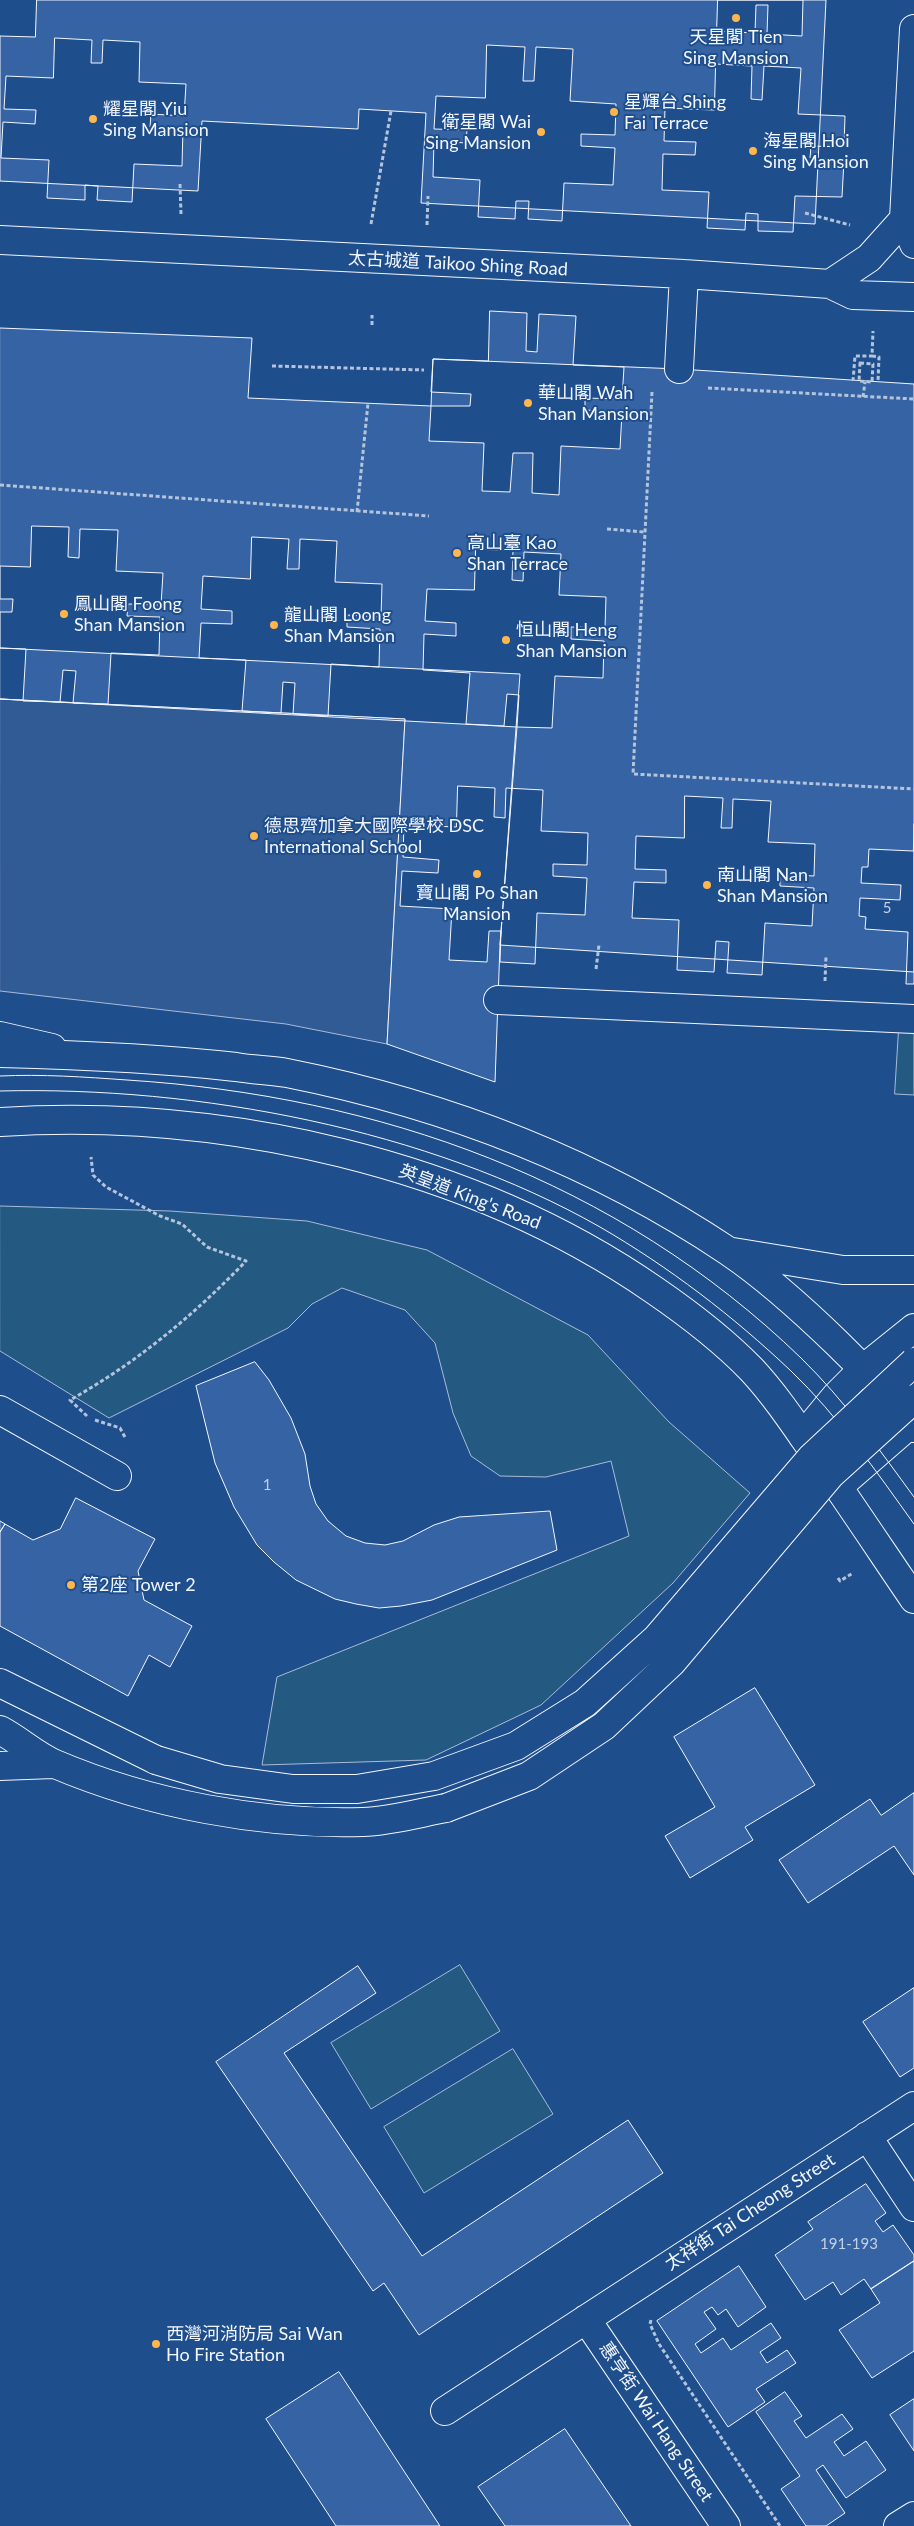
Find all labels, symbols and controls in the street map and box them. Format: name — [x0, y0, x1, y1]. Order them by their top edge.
marker: 天星閣 Tien Sing Mansion — [730, 12, 742, 24]
place label: 天星閣 Tien Sing Mansion — [683, 26, 789, 68]
place label: 星輝台 Shing Fai Terrace — [624, 91, 726, 134]
place label: 耀星閣 Yiu Sing Mansion — [103, 98, 209, 140]
marker: 星輝台 Shing Fai Terrace — [608, 106, 620, 118]
place label: 衛星閣 Wai Sing Mansion — [425, 111, 531, 154]
marker: 耀星閣 Yiu Sing Mansion — [87, 113, 99, 125]
marker: 衛星閣 Wai Sing Mansion — [535, 126, 547, 138]
place label: 海星閣 Hoi Sing Mansion — [763, 130, 869, 172]
marker: 海星閣 Hoi Sing Mansion — [747, 145, 759, 157]
street label: 太古城道 Taikoo Shing Road — [348, 247, 568, 281]
place label: 華山閣 Wah Shan Mansion — [538, 382, 649, 424]
marker: 華山閣 Wah Shan Mansion — [522, 397, 534, 409]
place label: 高山臺 Kao Shan Terrace — [467, 532, 568, 574]
marker: 高山臺 Kao Shan Terrace — [451, 547, 463, 559]
place label: 鳳山閣 Foong Shan Mansion — [74, 593, 185, 636]
place label: 龍山閣 Loong Shan Mansion — [284, 604, 395, 646]
marker: 鳳山閣 Foong Shan Mansion — [58, 608, 70, 620]
marker: 龍山閣 Loong Shan Mansion — [268, 619, 280, 631]
place label: 恒山閣 Heng Shan Mansion — [516, 619, 627, 662]
marker: 恒山閣 Heng Shan Mansion — [500, 634, 512, 646]
place label: 德思齊加拿大國際學校 DSC International School — [264, 815, 484, 858]
marker: 德思齊加拿大國際學校 DSC International School — [248, 830, 260, 842]
place label: 南山閣 Nan Shan Mansion — [717, 864, 828, 906]
marker: 寶山閣 Po Shan Mansion — [471, 868, 483, 880]
marker: 南山閣 Nan Shan Mansion — [701, 879, 713, 891]
place label: 寶山閣 Po Shan Mansion — [416, 882, 538, 924]
house number: 5 — [883, 899, 891, 917]
street label: 英皇道 King's Road — [396, 1160, 544, 1234]
house number: 1 — [263, 1476, 271, 1494]
place label: 第2座 Tower 2 — [81, 1574, 196, 1596]
marker: 第2座 Tower 2 — [65, 1579, 77, 1591]
street label: 太祥街 Tai Cheong Street — [661, 2149, 839, 2275]
house number: 191-193 — [820, 2235, 878, 2253]
place label: 西灣河消防局 Sai Wan Ho Fire Station — [166, 2323, 343, 2366]
marker: 西灣河消防局 Sai Wan Ho Fire Station — [150, 2338, 162, 2350]
street label: 惠亨街 Wai Hang Street — [595, 2338, 717, 2506]

